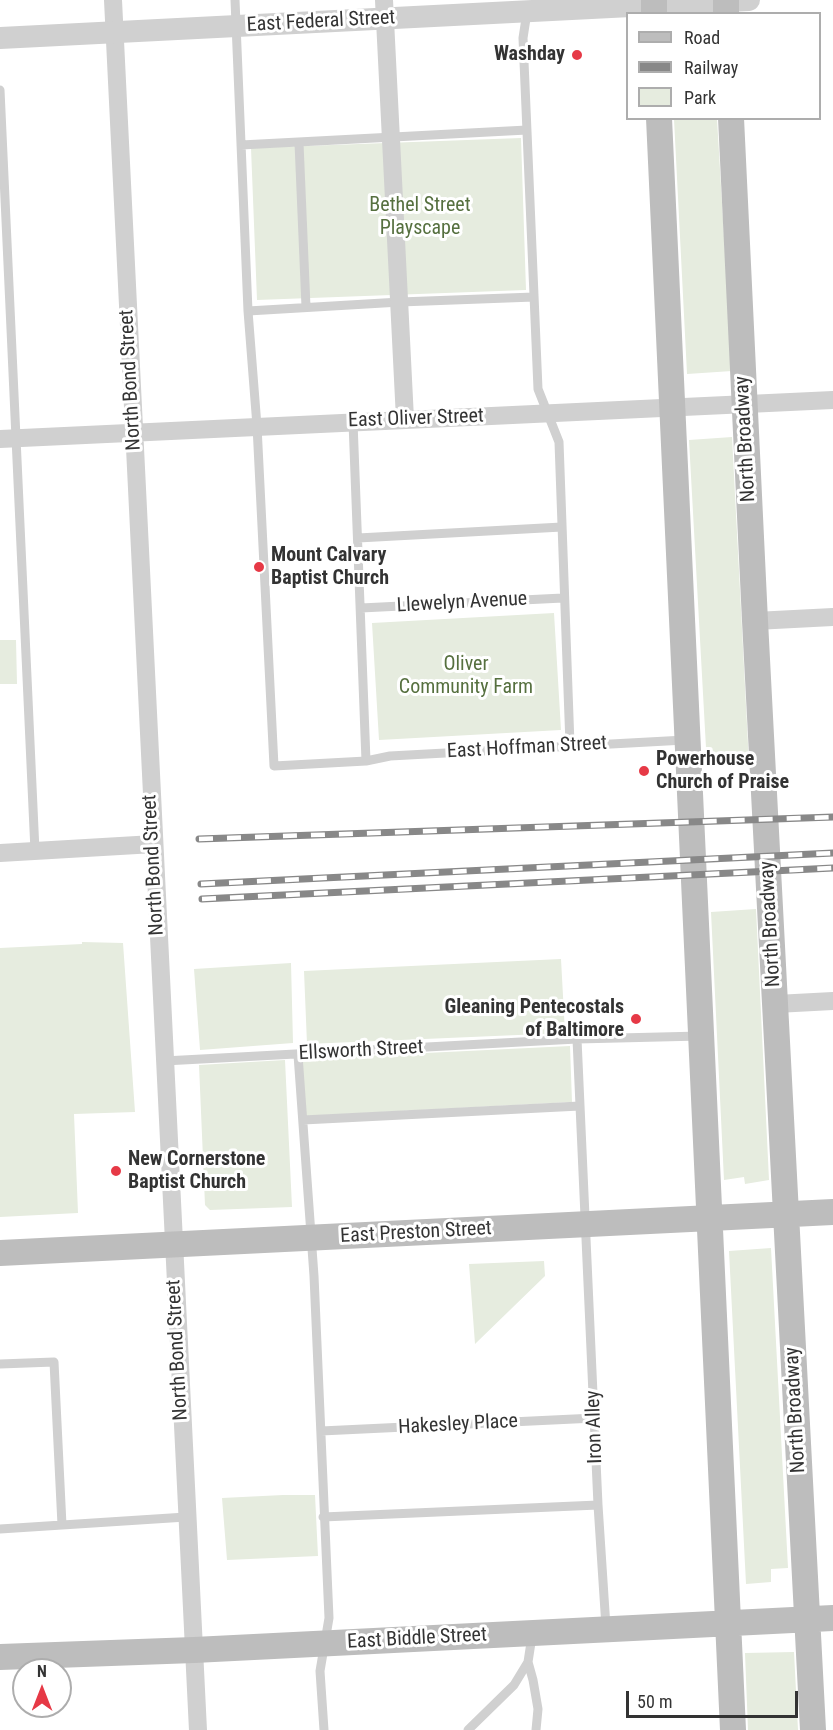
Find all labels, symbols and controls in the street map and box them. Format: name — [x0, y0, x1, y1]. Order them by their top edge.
street label: East Federal Street — [246, 6, 396, 38]
legend — [626, 12, 821, 120]
text: Road — [684, 27, 720, 48]
place label: Washday — [494, 43, 565, 67]
marker: Washday — [570, 48, 584, 62]
text: Railway — [684, 57, 738, 78]
text: Park — [684, 87, 716, 108]
park label: Bethel Street Playscape — [369, 194, 471, 241]
street label: North Bond Street — [115, 309, 147, 451]
street label: North Broadway — [731, 375, 761, 503]
street label: East Oliver Street — [348, 405, 484, 433]
place label: Mount Calvary Baptist Church — [271, 544, 389, 591]
marker: Mount Calvary Baptist Church — [252, 560, 266, 574]
street label: Llewelyn Avenue — [396, 588, 528, 618]
park label: Oliver Community Farm — [399, 653, 533, 700]
street label: East Hoffman Street — [446, 732, 608, 764]
place label: Powerhouse Church of Praise — [656, 748, 789, 795]
marker: Powerhouse Church of Praise — [637, 764, 651, 778]
street label: North Bond Street — [138, 794, 170, 936]
street label: North Broadway — [756, 860, 786, 988]
place label: Gleaning Pentecostals of Baltimore — [445, 996, 624, 1043]
marker: Gleaning Pentecostals of Baltimore — [629, 1012, 643, 1026]
street label: Ellsworth Street — [298, 1036, 424, 1066]
place label: New Cornerstone Baptist Church — [128, 1148, 265, 1195]
marker: New Cornerstone Baptist Church — [109, 1164, 123, 1178]
street label: East Preston Street — [340, 1217, 492, 1249]
street label: North Bond Street — [162, 1279, 194, 1421]
street label: North Broadway — [781, 1346, 811, 1474]
street label: Iron Alley — [582, 1390, 608, 1464]
street label: Hakesley Place — [397, 1410, 519, 1440]
street label: East Biddle Street — [347, 1623, 487, 1655]
north arrow — [12, 1658, 72, 1718]
text: N — [37, 1662, 47, 1681]
scale bar — [629, 1679, 802, 1717]
text: 50 m — [637, 1691, 672, 1712]

